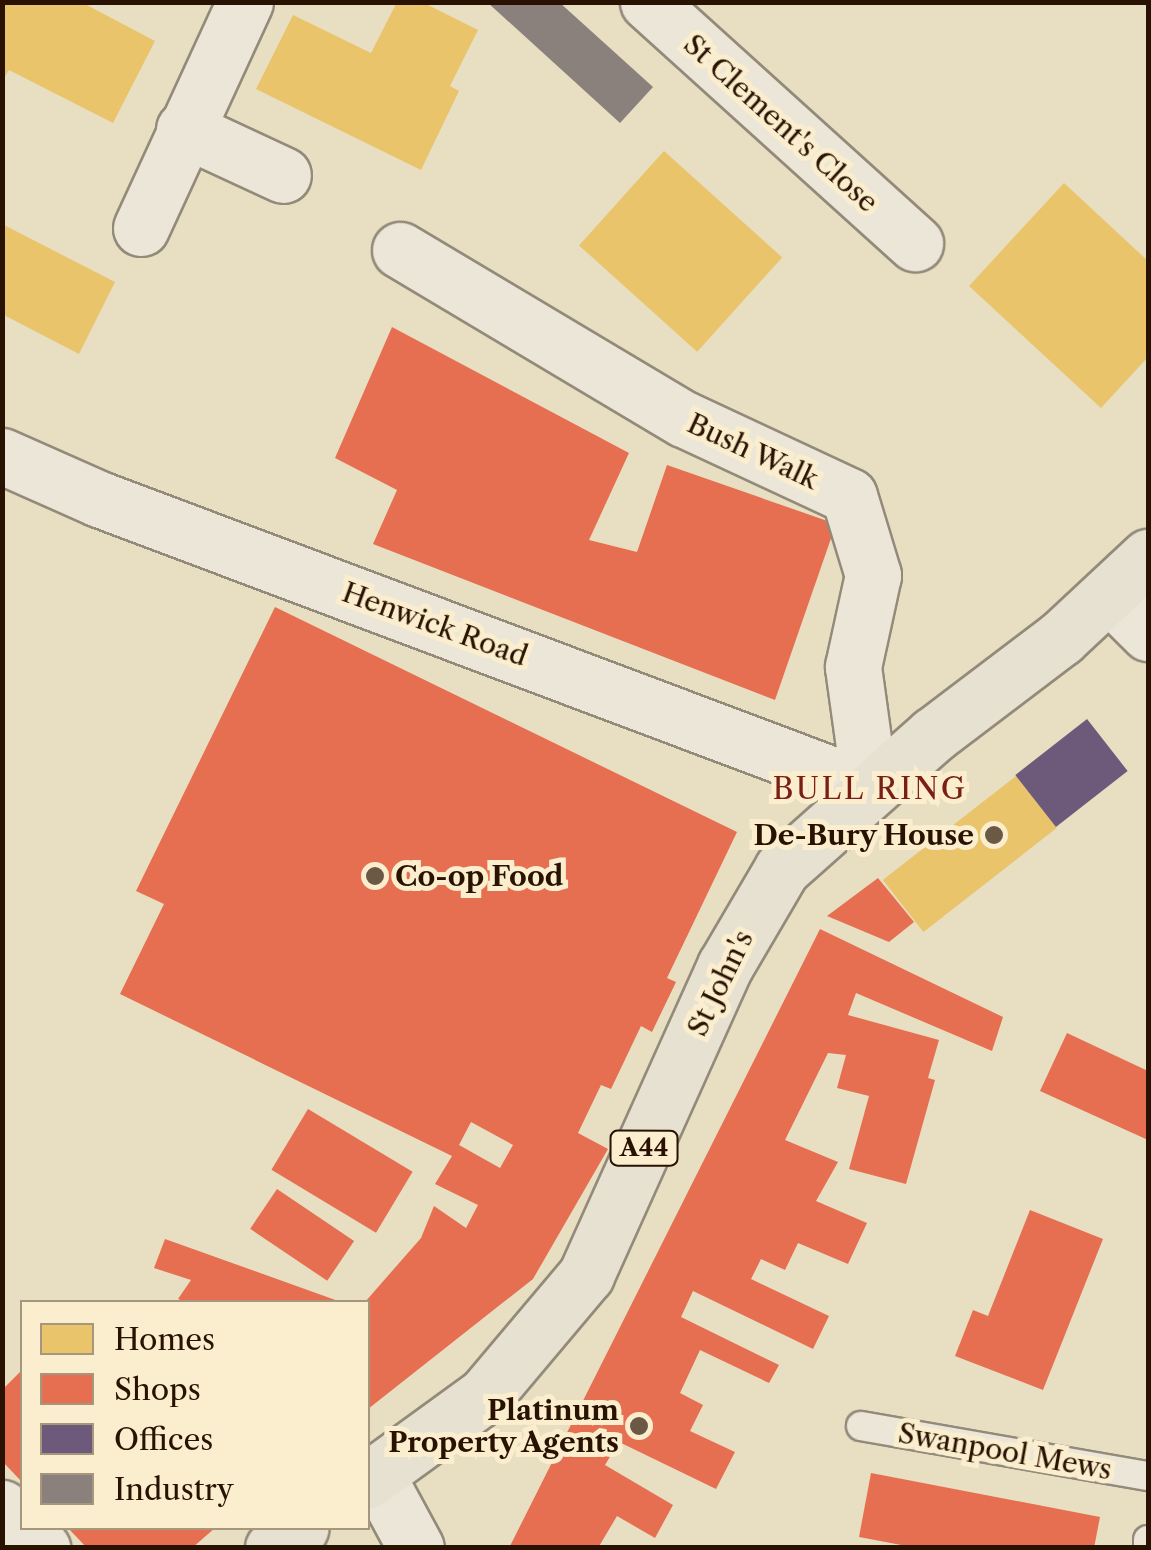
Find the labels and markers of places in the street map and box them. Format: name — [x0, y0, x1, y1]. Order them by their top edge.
place label: De-Bury House — [753, 818, 974, 852]
marker: De-Bury House — [983, 824, 1005, 846]
place label: Co-op Food — [395, 859, 563, 893]
marker: Co-op Food — [364, 865, 386, 887]
place label: Platinum Property Agents — [386, 1393, 619, 1459]
marker: Platinum Property Agents — [628, 1415, 650, 1437]

